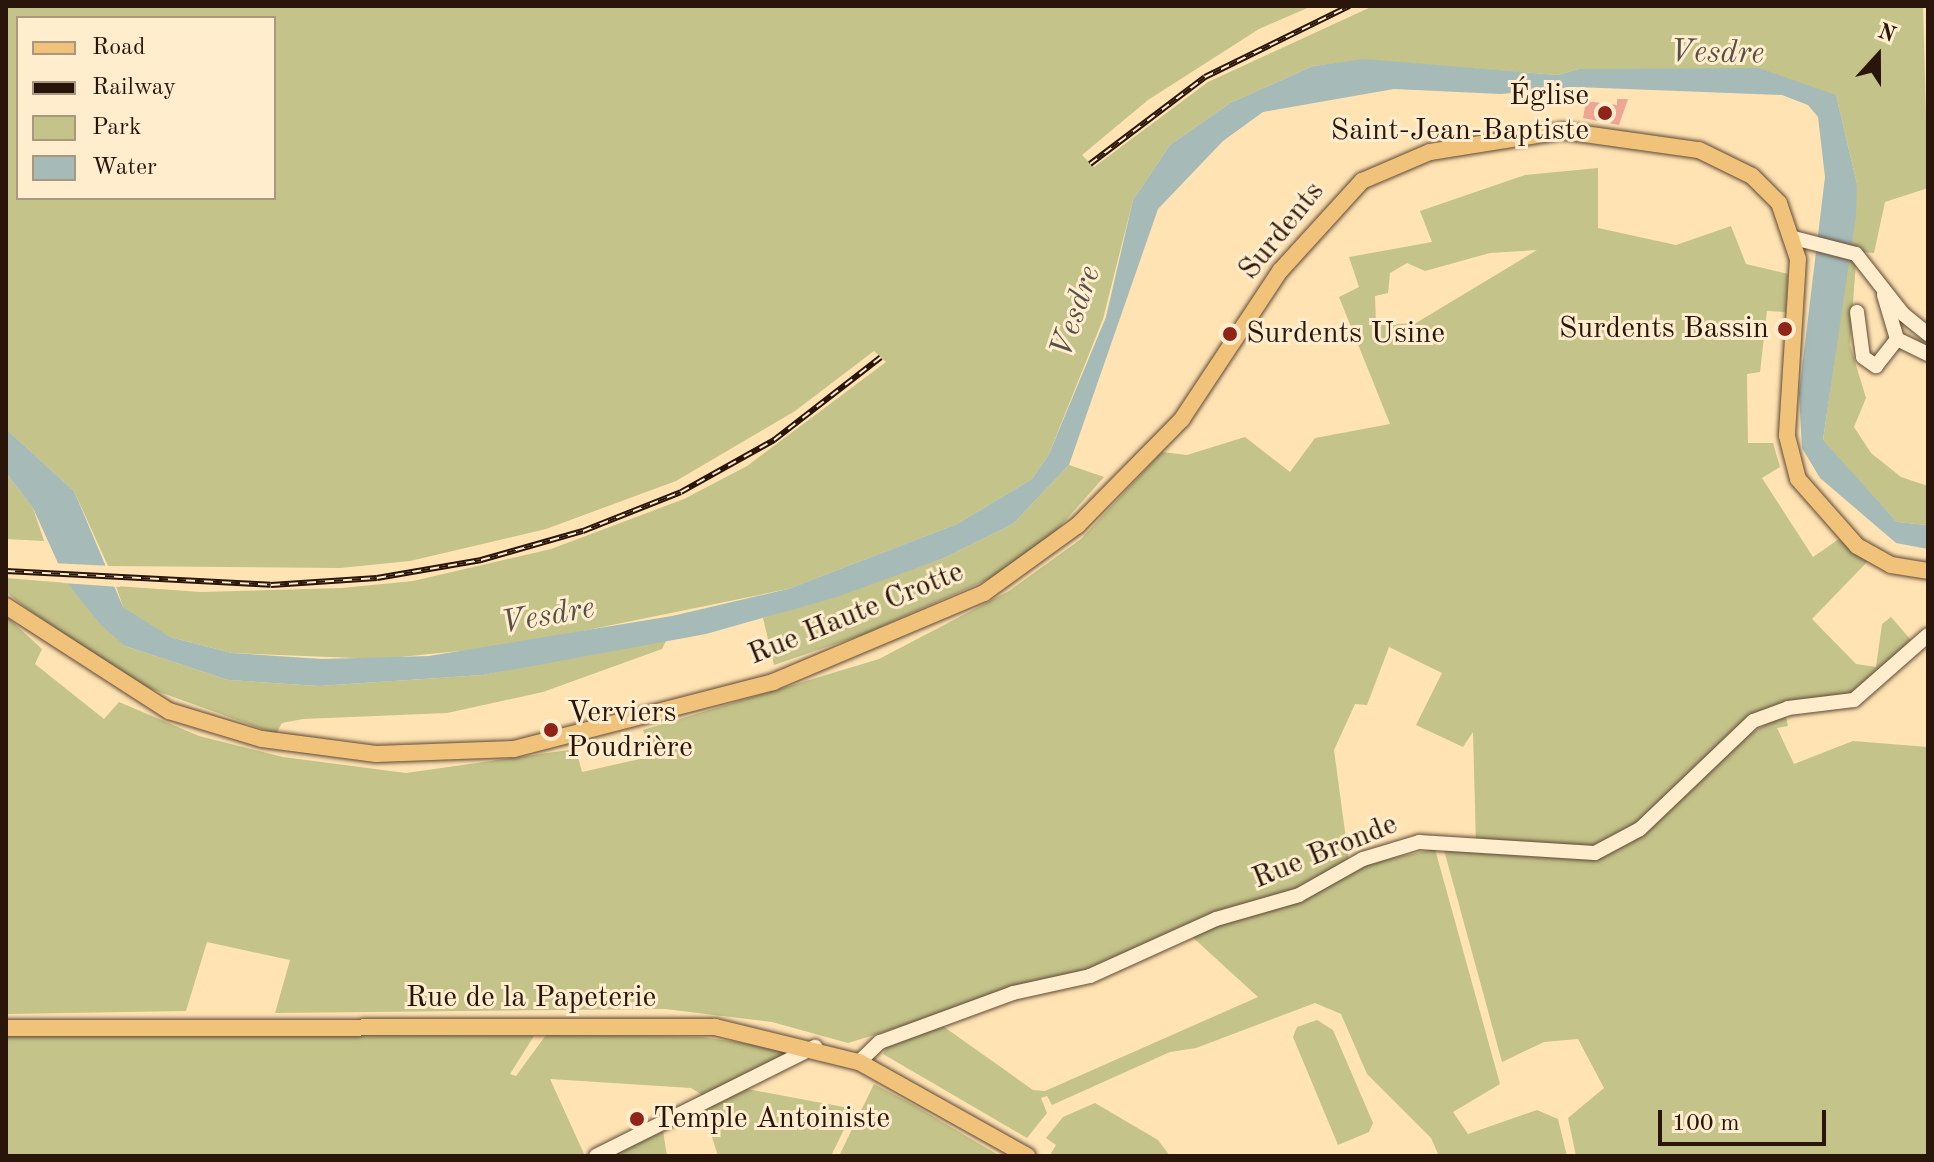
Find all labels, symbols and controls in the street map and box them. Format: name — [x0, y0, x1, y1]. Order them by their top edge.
legend — [16, 16, 276, 200]
north arrow — [1838, 16, 1918, 96]
text: N — [1875, 20, 1898, 47]
water label: Vesdre — [1669, 34, 1765, 74]
text: Road — [92, 36, 145, 60]
text: Railway — [92, 76, 176, 100]
place label: Église Saint-Jean-Baptiste — [1331, 78, 1589, 148]
marker: Église Saint-Jean-Baptiste — [1596, 104, 1614, 122]
text: Park — [92, 116, 141, 140]
text: Water — [92, 156, 157, 180]
street label: Surdents — [1231, 175, 1333, 287]
water label: Vesdre — [1043, 261, 1111, 363]
place label: Surdents Bassin — [1559, 311, 1769, 347]
place label: Surdents Usine — [1246, 316, 1445, 352]
marker: Surdents Bassin — [1776, 320, 1794, 338]
marker: Surdents Usine — [1221, 325, 1239, 343]
street label: Rue Haute Crotte — [743, 554, 969, 674]
water label: Vesdre — [498, 590, 598, 644]
place label: Verviers Poudrière — [567, 695, 693, 766]
marker: Verviers Poudrière — [542, 721, 560, 739]
street label: Rue Bronde — [1247, 807, 1403, 897]
street label: Rue de la Papeterie — [406, 980, 656, 1016]
scale bar — [1662, 1094, 1830, 1144]
place label: Temple Antoiniste — [653, 1101, 890, 1137]
marker: Temple Antoiniste — [628, 1110, 646, 1128]
text: 100 m — [1672, 1112, 1740, 1136]

